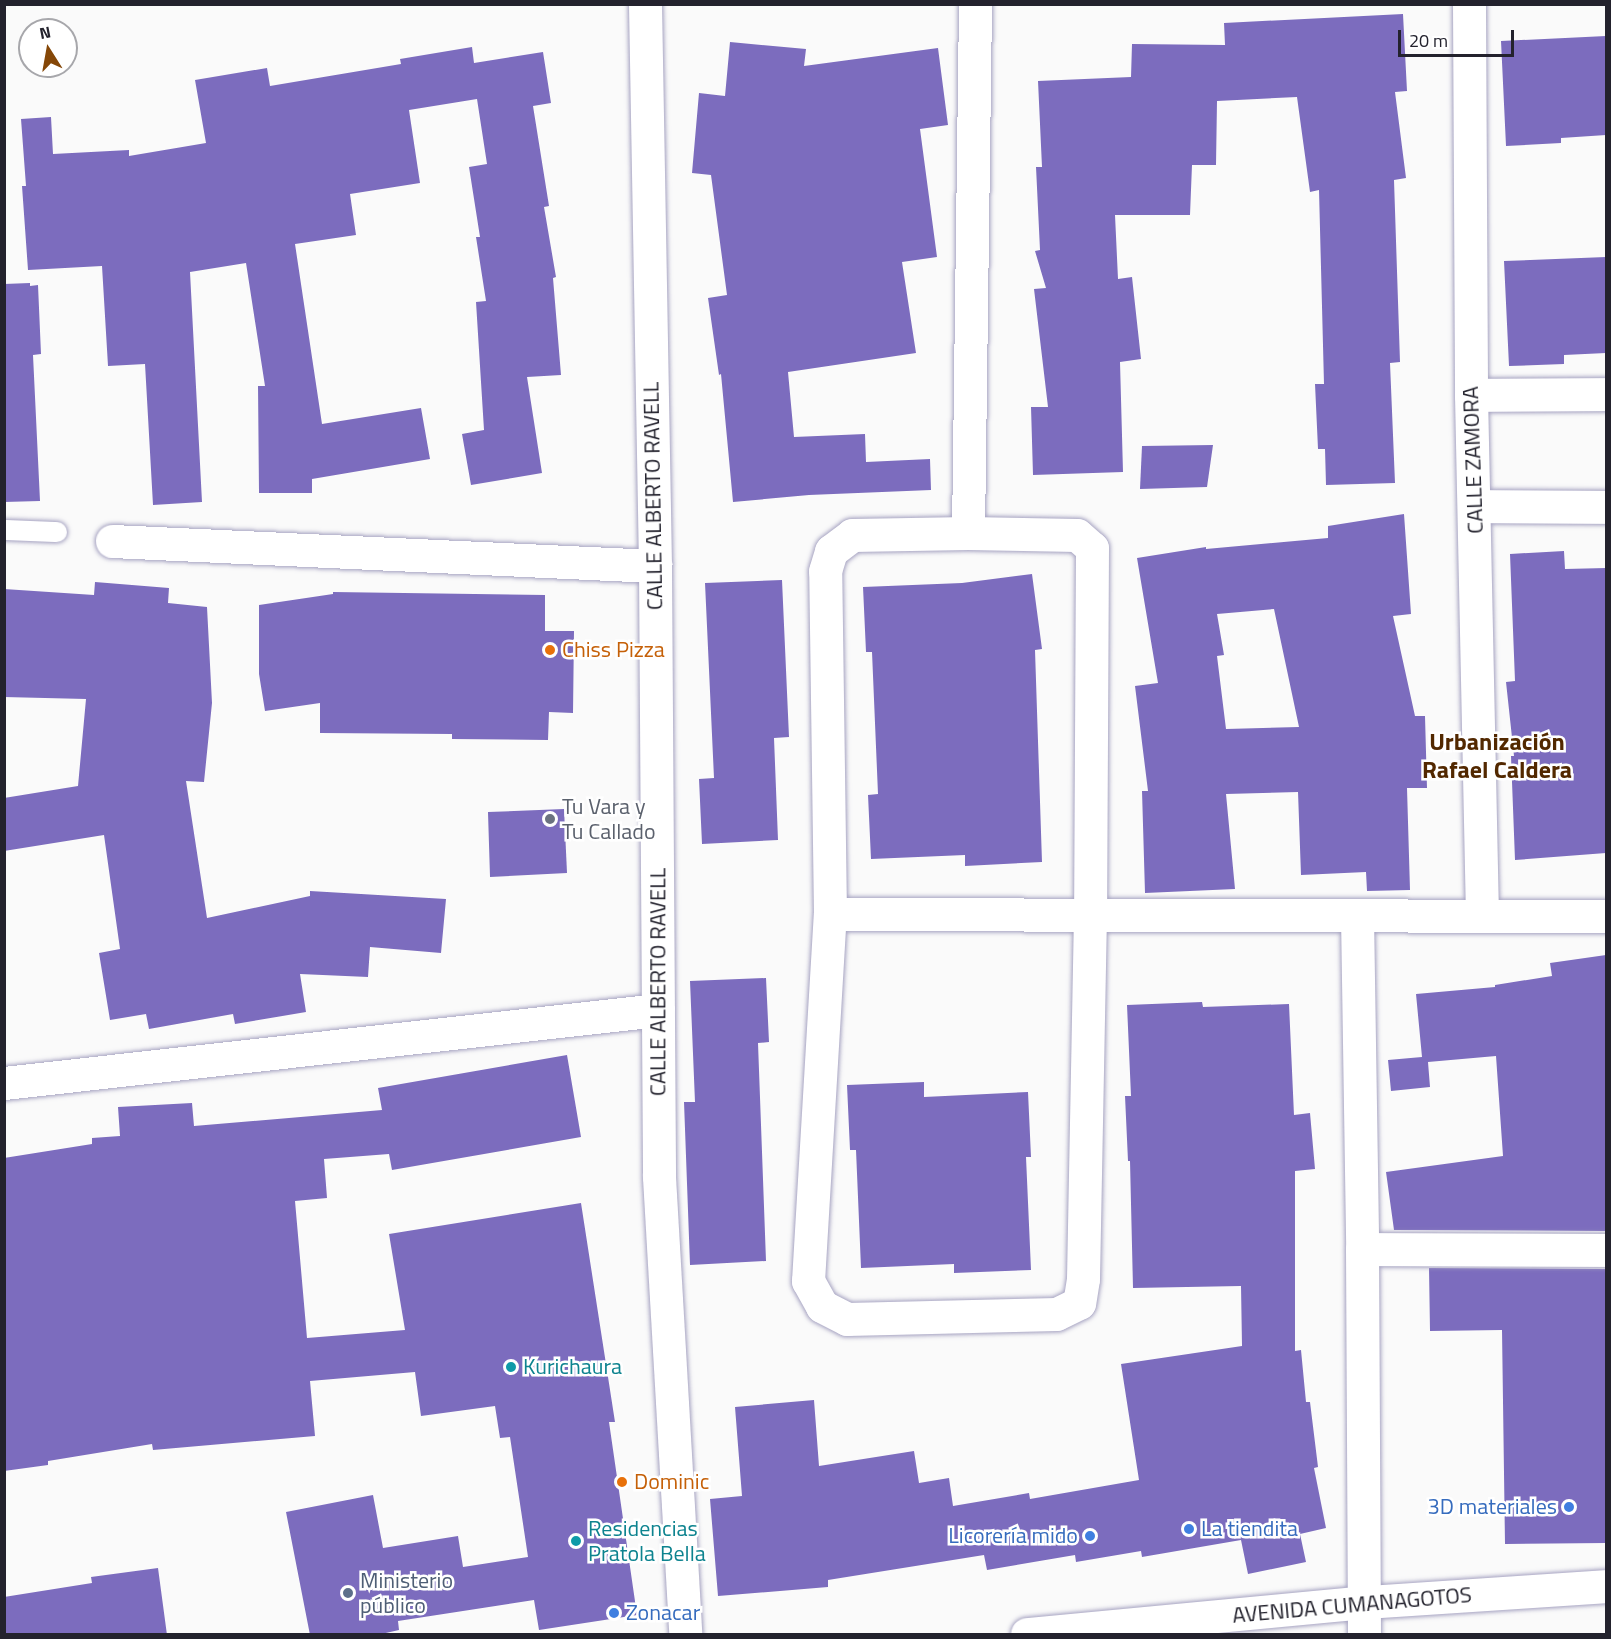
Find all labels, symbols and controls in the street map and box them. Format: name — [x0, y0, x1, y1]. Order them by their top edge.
north arrow — [18, 18, 78, 78]
scale bar — [1401, 18, 1516, 56]
text: N — [37, 19, 53, 45]
text: 20 m — [1409, 27, 1448, 54]
street label: CALLE ALBERTO RAVELL — [638, 382, 668, 610]
street label: CALLE ZAMORA — [1457, 386, 1489, 534]
place label: Chiss Pizza — [562, 637, 665, 663]
marker: Chiss Pizza — [543, 643, 557, 657]
district label: Urbanización Rafael Caldera — [1422, 728, 1572, 784]
place label: Tu Vara y Tu Callado — [562, 793, 656, 844]
marker: Tu Vara y Tu Callado — [543, 812, 557, 826]
street label: CALLE ALBERTO RAVELL — [645, 868, 671, 1096]
place label: Kurichaura — [523, 1354, 622, 1380]
marker: Kurichaura — [504, 1360, 518, 1374]
place label: Dominic — [634, 1469, 709, 1495]
marker: Dominic — [615, 1475, 629, 1489]
place label: 3D materiales — [1428, 1494, 1557, 1520]
marker: 3D materiales — [1562, 1500, 1576, 1514]
place label: Residencias Pratola Bella — [588, 1515, 706, 1566]
place label: La tiendita — [1201, 1516, 1298, 1542]
marker: La tiendita — [1182, 1522, 1196, 1536]
place label: Licorería mido — [948, 1523, 1078, 1549]
marker: Licorería mido — [1083, 1529, 1097, 1543]
marker: Residencias Pratola Bella — [569, 1534, 583, 1548]
place label: Ministerio público — [360, 1567, 453, 1618]
street label: AVENIDA CUMANAGOTOS — [1231, 1581, 1473, 1629]
marker: Ministerio público — [341, 1586, 355, 1600]
place label: Zonacar — [626, 1600, 700, 1626]
marker: Zonacar — [607, 1606, 621, 1620]

